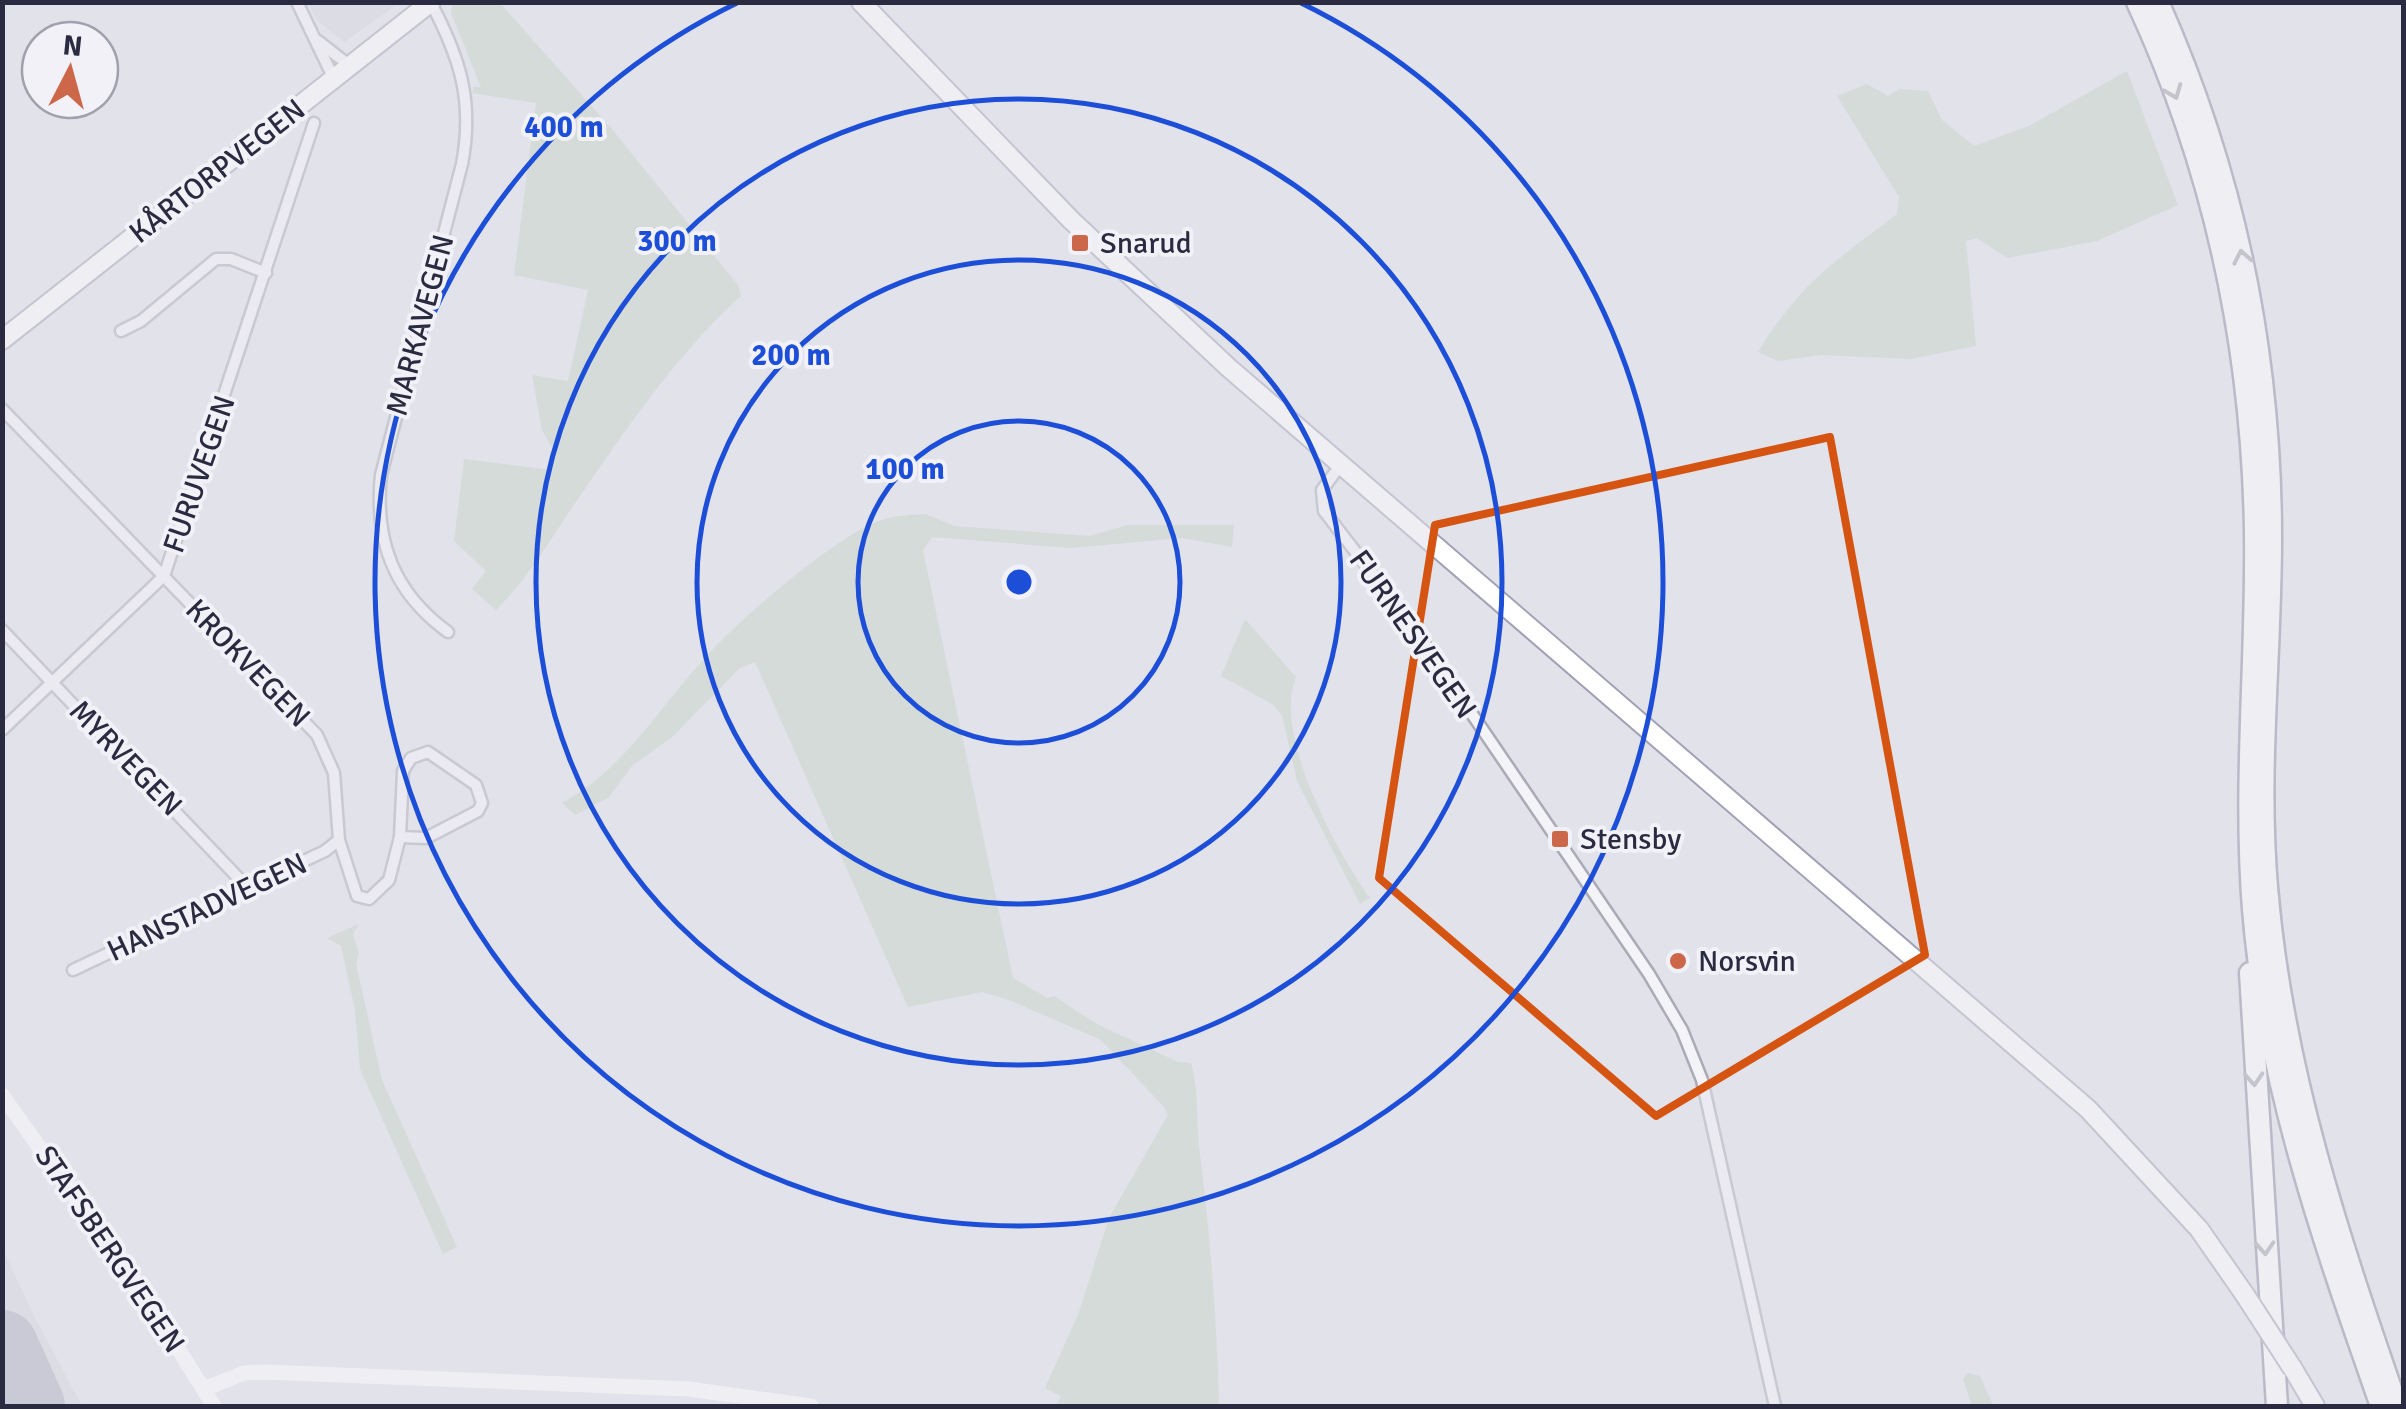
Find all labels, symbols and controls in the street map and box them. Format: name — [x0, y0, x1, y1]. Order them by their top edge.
north arrow — [20, 20, 120, 120]
text: N — [61, 28, 84, 64]
one-way arrow — [2162, 83, 2183, 100]
street label: KÅRTORPVEGEN — [122, 91, 313, 252]
text: 400 m — [524, 109, 604, 146]
text: 300 m — [637, 223, 717, 260]
place label: Snarud — [1100, 225, 1192, 262]
street label: MARKAVEGEN — [379, 231, 462, 420]
marker: Snarud — [1069, 232, 1091, 254]
one-way arrow — [2232, 249, 2253, 265]
text: 200 m — [751, 337, 831, 374]
street label: FURUVEGEN — [155, 391, 244, 558]
text: 100 m — [865, 451, 945, 488]
street label: FURNESVEGEN — [1341, 543, 1484, 726]
centre of rings — [1001, 564, 1037, 600]
street label: KROKVEGEN — [177, 592, 318, 735]
street label: MYRVEGEN — [61, 693, 190, 824]
place label: Stensby — [1580, 821, 1681, 858]
marker: Stensby — [1549, 828, 1571, 850]
street label: HANSTADVEGEN — [102, 845, 313, 970]
place label: Norsvin — [1698, 943, 1796, 980]
marker: Norsvin — [1667, 950, 1689, 972]
one-way arrow — [2243, 1071, 2265, 1087]
street label: STAFSBERGVEGEN — [27, 1139, 193, 1360]
one-way arrow — [2254, 1240, 2275, 1256]

